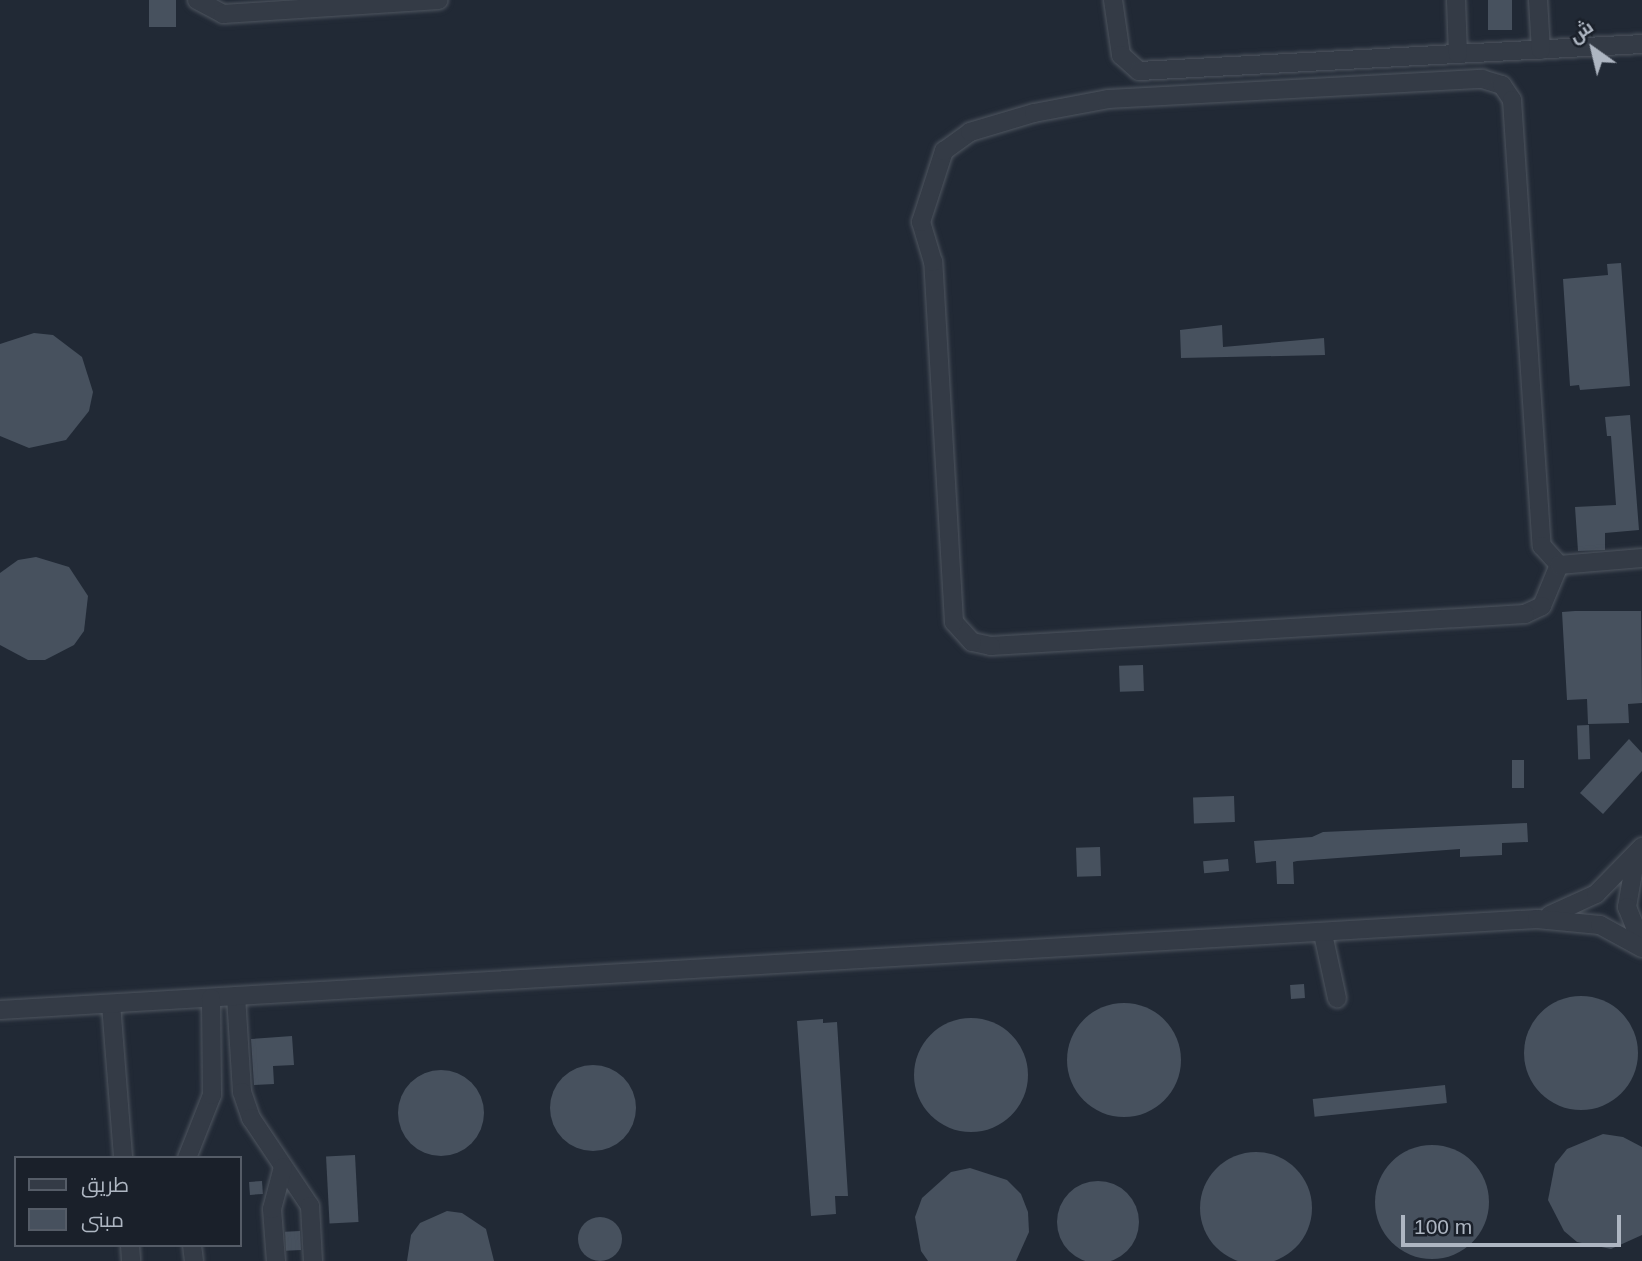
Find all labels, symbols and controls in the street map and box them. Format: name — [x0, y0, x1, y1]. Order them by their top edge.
north arrow — [1558, 14, 1628, 84]
text: ش — [1565, 16, 1597, 47]
legend — [14, 1156, 242, 1247]
text: طريق — [81, 1173, 129, 1196]
scale bar — [1404, 1202, 1624, 1246]
text: مبنى — [81, 1208, 124, 1231]
text: 100 m — [1414, 1215, 1472, 1238]

